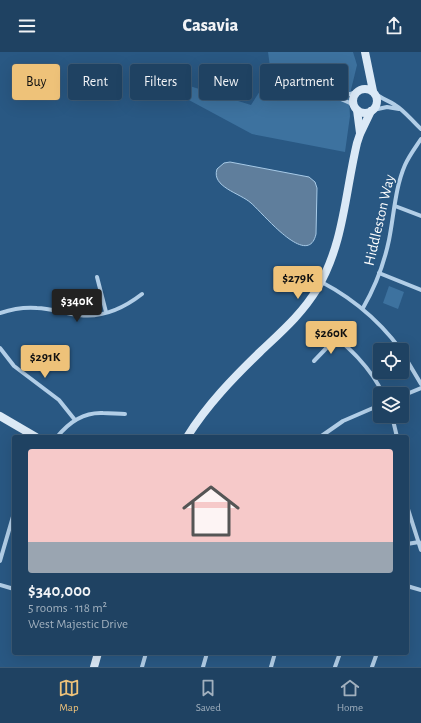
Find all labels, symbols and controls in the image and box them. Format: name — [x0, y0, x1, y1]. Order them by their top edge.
icon: menu — [16, 15, 38, 37]
icon: share — [383, 15, 405, 37]
text: Casavia — [183, 17, 238, 35]
chip: Buy — [12, 64, 60, 100]
chip: Rent — [68, 64, 122, 100]
chip: Filters — [130, 64, 191, 100]
chip: New — [199, 64, 252, 100]
chip: Apartment — [260, 64, 348, 100]
street label: Hiddleston Way — [362, 172, 397, 267]
pin: $279K — [270, 266, 326, 300]
text: $279K — [282, 272, 314, 285]
pin: $340K — [49, 289, 105, 323]
text: $340K — [61, 295, 93, 308]
pin: $260K — [303, 321, 359, 355]
text: $260K — [315, 327, 347, 340]
map controls — [373, 343, 409, 423]
button: locate — [373, 343, 409, 379]
pin: $291K — [17, 345, 73, 379]
text: $291K — [30, 351, 60, 364]
button: layers — [373, 387, 409, 423]
icon: home — [175, 475, 247, 547]
text: $340,000 — [28, 582, 91, 599]
text: 5 rooms · 118 m² — [28, 602, 107, 615]
text: West Majestic Drive — [28, 618, 128, 631]
tab: Map — [58, 677, 80, 714]
tab: Saved — [196, 677, 221, 714]
tab: Home — [337, 677, 363, 714]

